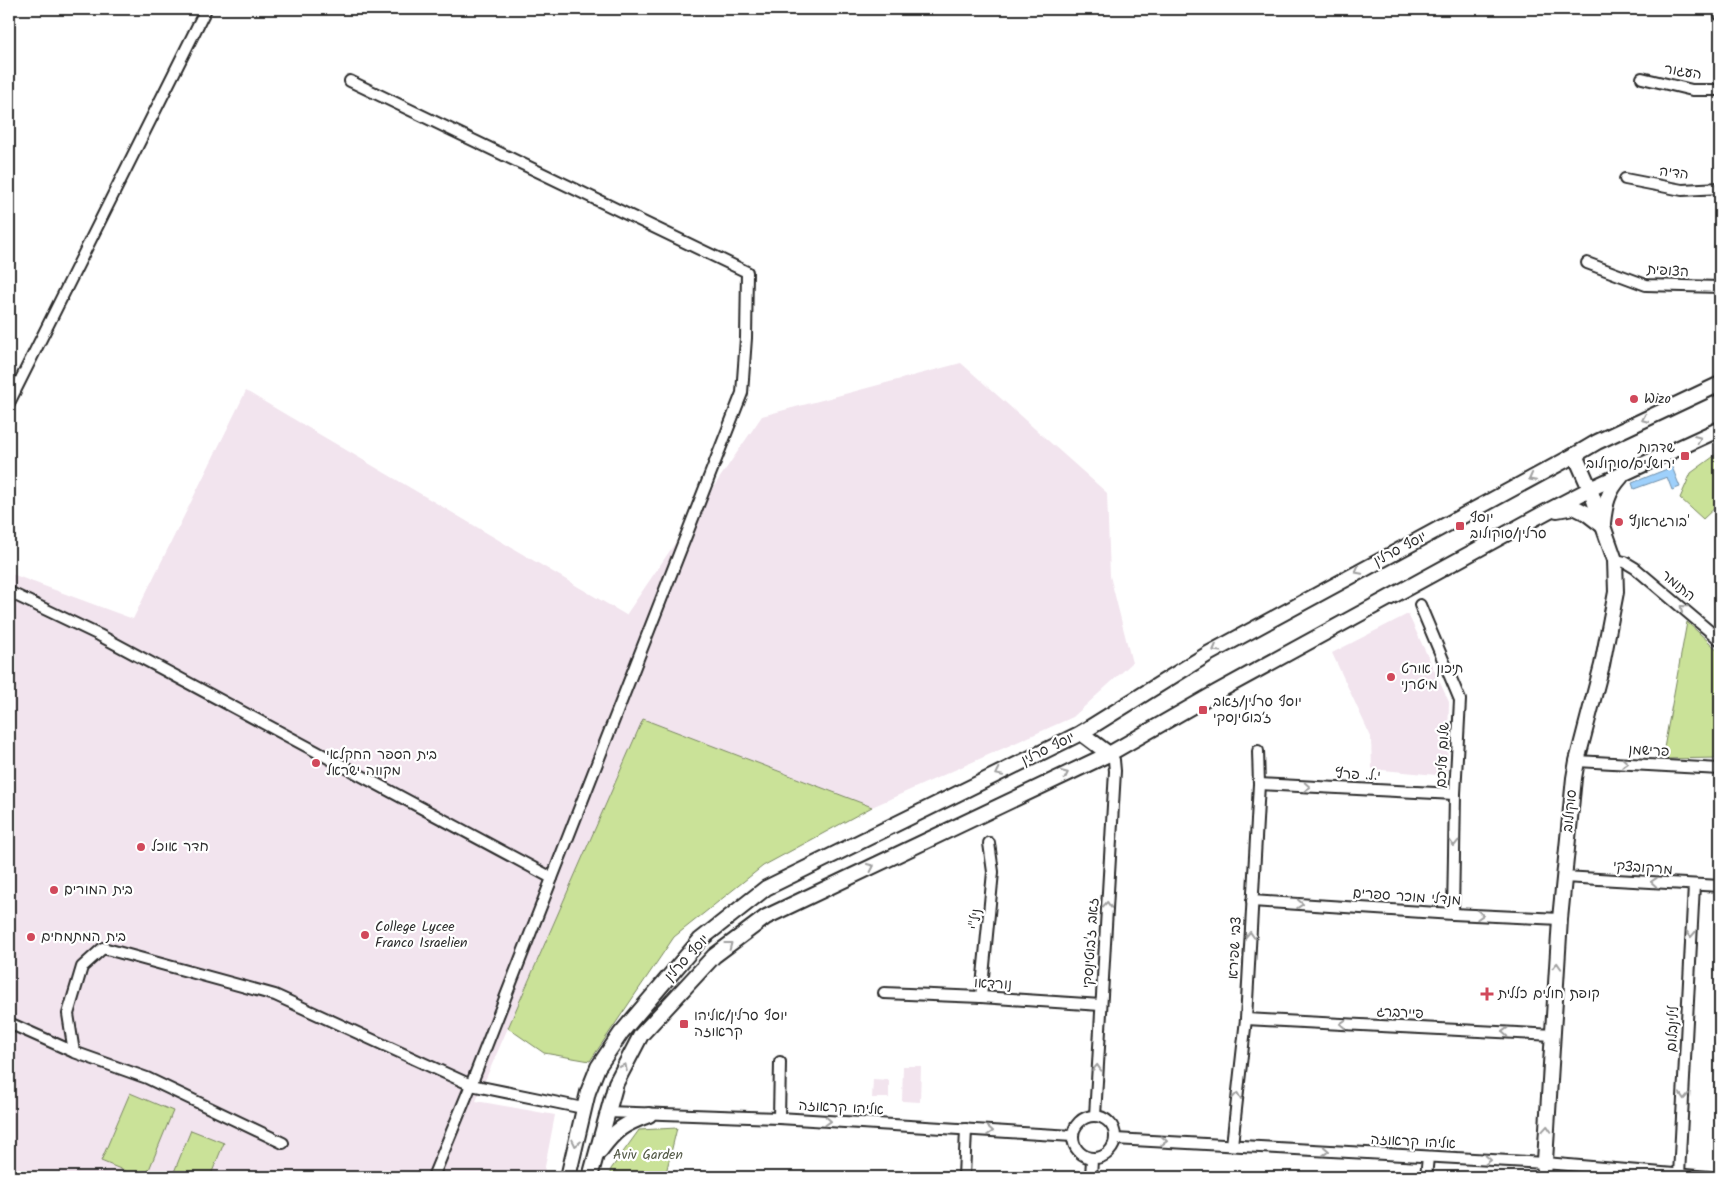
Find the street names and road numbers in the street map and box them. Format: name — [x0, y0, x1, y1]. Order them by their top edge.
street label: העגור — [1663, 58, 1703, 86]
street label: הדיה — [1658, 160, 1690, 186]
street label: הצופית — [1645, 258, 1690, 283]
street label: יוסף סרלין — [1369, 526, 1431, 572]
street label: התומר — [1656, 565, 1700, 607]
street label: שלום עליכם — [1430, 721, 1456, 788]
street label: יוסף סרלין — [1017, 727, 1079, 771]
street label: פרישמן — [1628, 739, 1670, 763]
street label: י.ל. פרץ — [1335, 763, 1381, 787]
street label: סוקולוב — [1557, 789, 1583, 833]
street label: מרקובצקי — [1612, 855, 1674, 881]
street label: מנדלי מוכר ספרים — [1352, 882, 1462, 912]
street label: זאב ז'בוטינסקי — [1077, 897, 1105, 989]
street label: ניל"י — [964, 908, 988, 930]
street label: צבי שפירא — [1222, 916, 1248, 980]
street label: יוסף סרלין — [659, 929, 715, 987]
street label: נורדאו — [973, 972, 1013, 996]
street label: פיירברג — [1376, 1001, 1424, 1025]
street label: לילינבלום — [1661, 1004, 1685, 1053]
street label: אליהו קראוזה — [798, 1095, 884, 1121]
street label: אליהו קראוזה — [1370, 1129, 1456, 1155]

